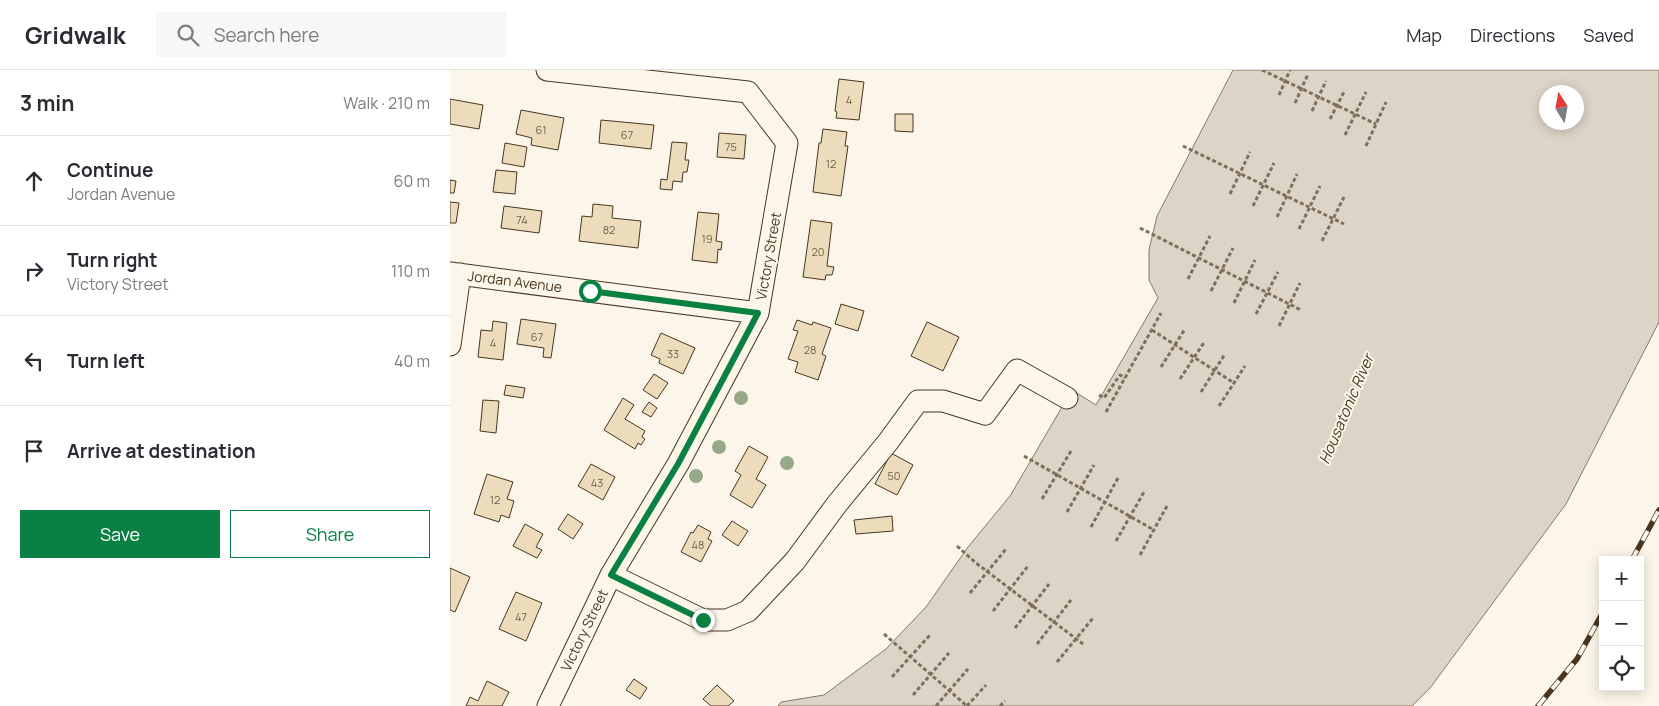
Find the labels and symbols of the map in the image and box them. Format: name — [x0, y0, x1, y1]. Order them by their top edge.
north arrow — [1539, 85, 1584, 130]
house number: 4 — [846, 92, 852, 107]
house number: 61 — [536, 122, 546, 137]
house number: 67 — [621, 127, 633, 142]
house number: 75 — [725, 139, 737, 154]
house number: 12 — [826, 156, 836, 171]
street label: Victory Street — [751, 210, 785, 302]
house number: 74 — [516, 212, 528, 227]
house number: 82 — [603, 222, 615, 237]
house number: 19 — [701, 231, 713, 246]
house number: 20 — [812, 244, 824, 259]
street label: Jordan Avenue — [467, 266, 563, 296]
route start — [579, 280, 602, 303]
house number: 67 — [531, 329, 543, 344]
house number: 4 — [490, 335, 496, 350]
house number: 28 — [804, 342, 816, 357]
house number: 33 — [667, 346, 679, 361]
water label: Housatonic River — [1313, 349, 1380, 467]
house number: 50 — [887, 468, 901, 483]
house number: 43 — [591, 475, 603, 490]
house number: 12 — [490, 492, 500, 507]
house number: 48 — [692, 537, 704, 552]
street label: Victory Street — [556, 585, 612, 674]
house number: 47 — [515, 609, 527, 624]
route end — [692, 609, 715, 632]

